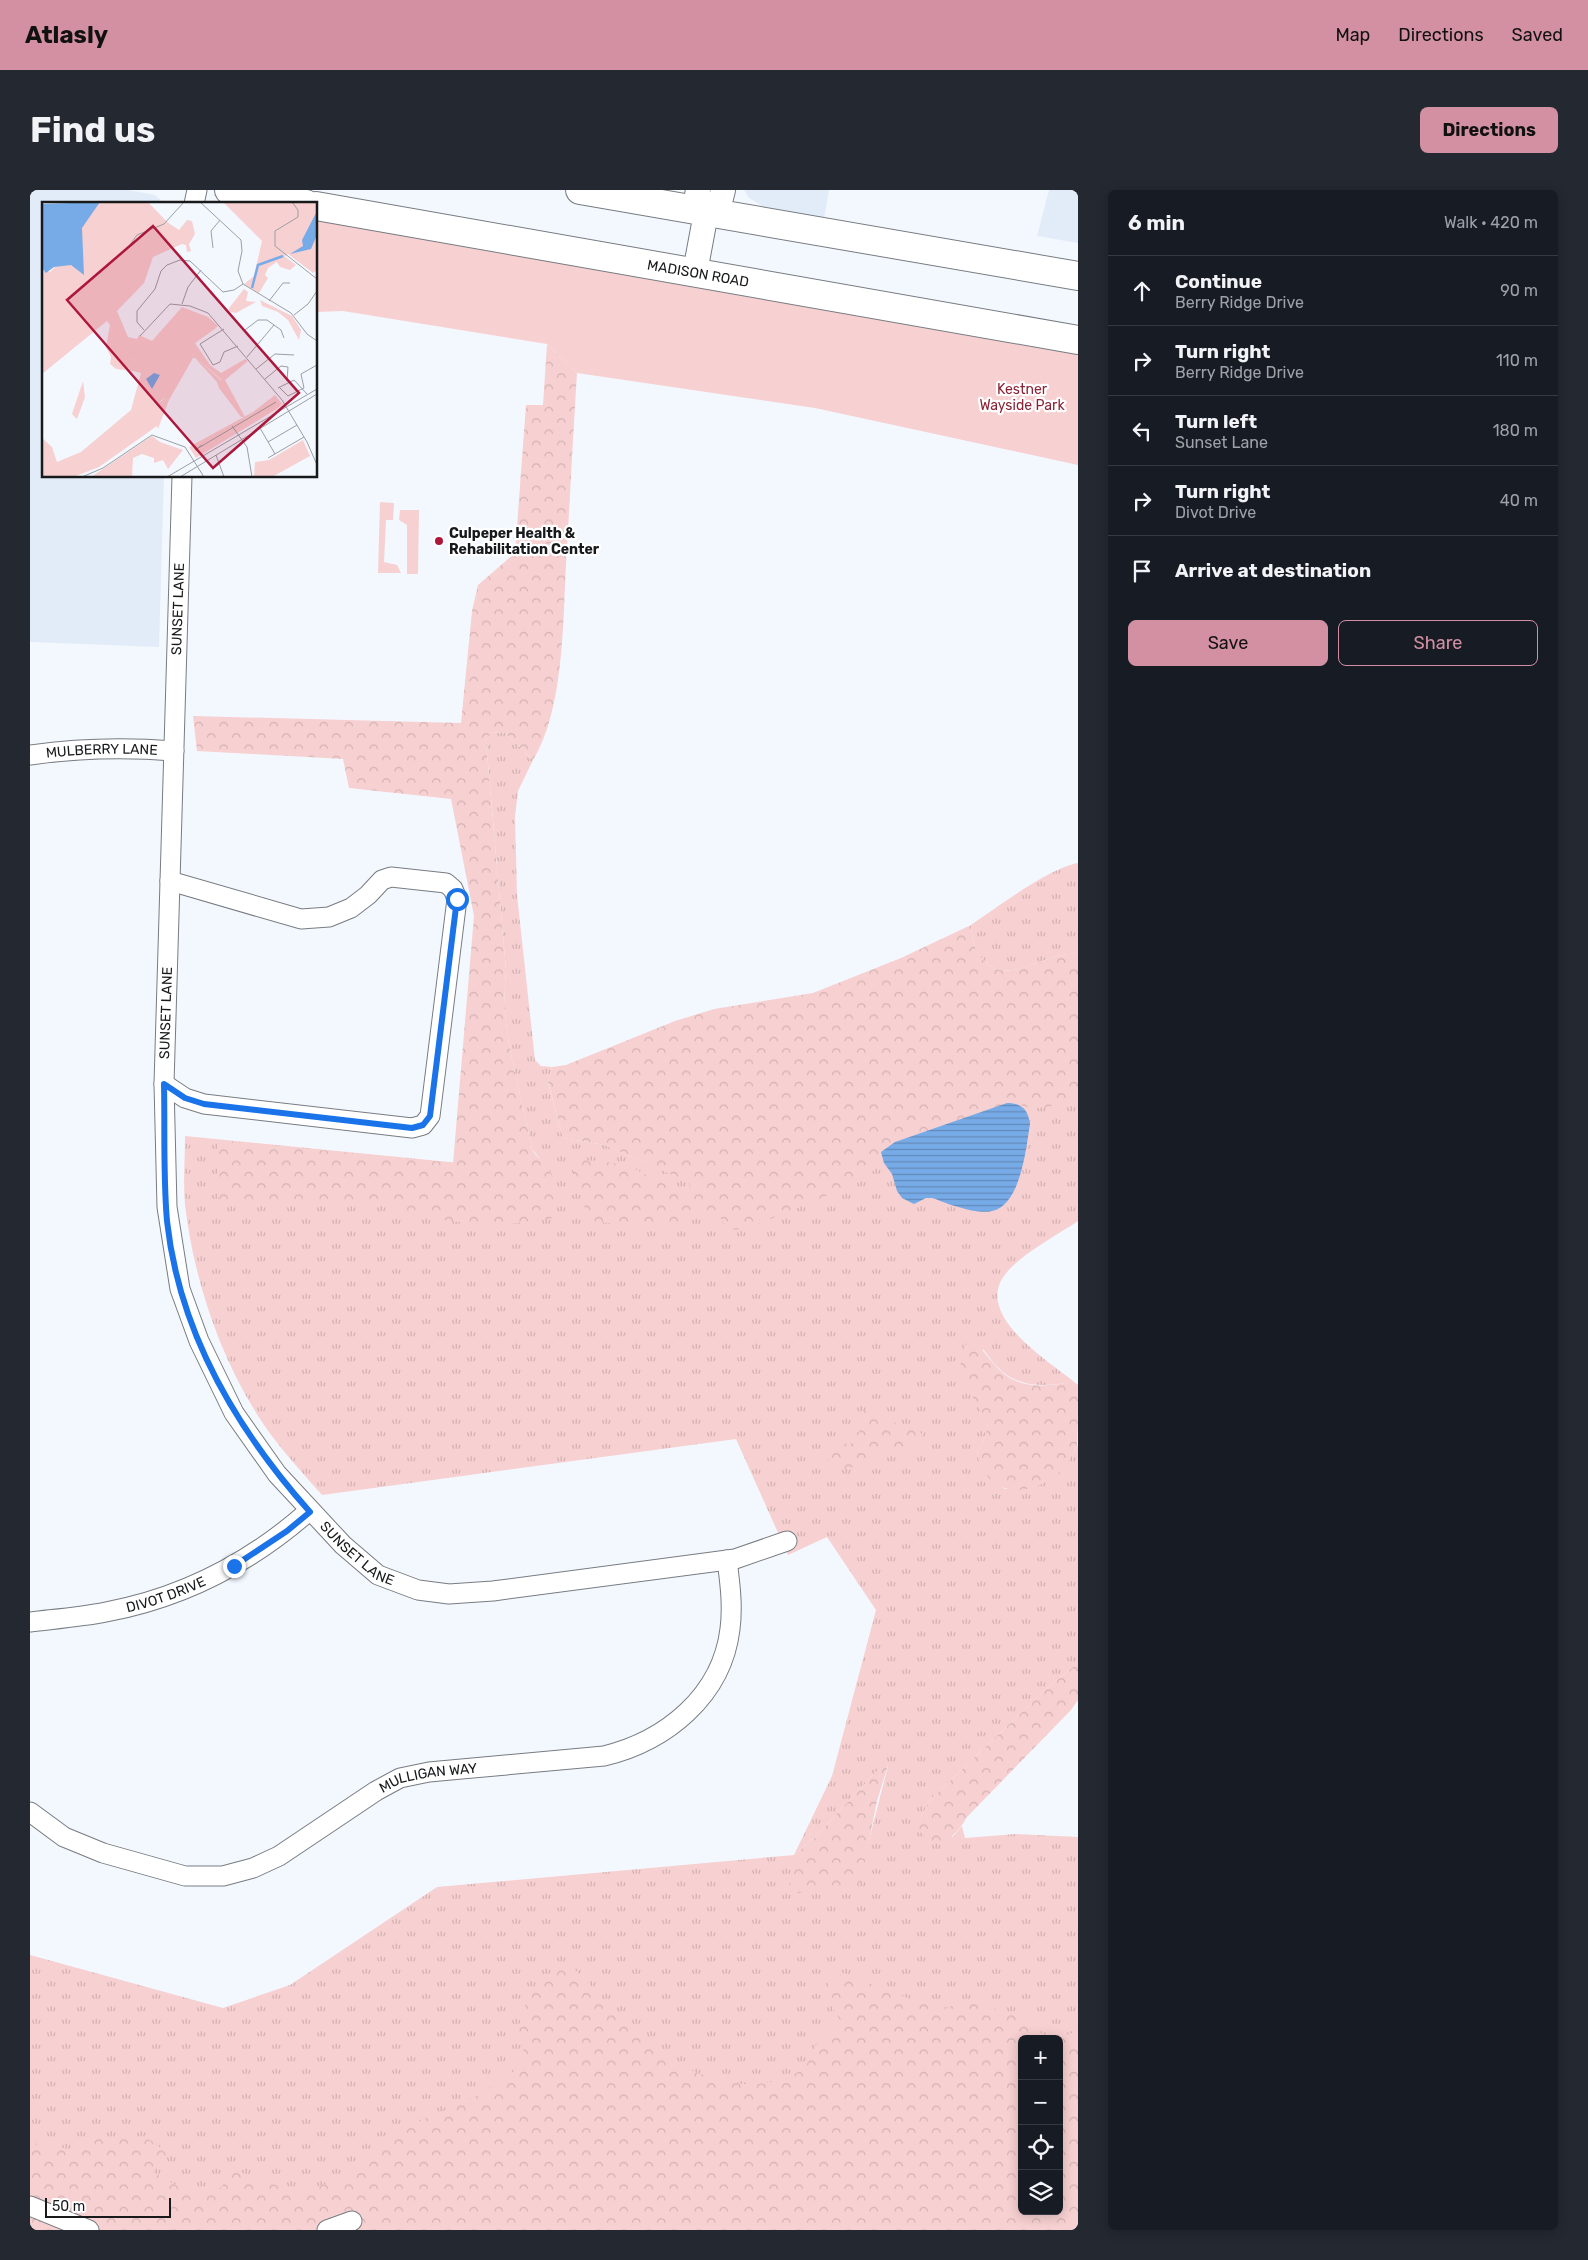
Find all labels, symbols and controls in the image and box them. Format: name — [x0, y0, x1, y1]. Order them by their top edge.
text: Atlasly — [25, 21, 108, 49]
text: Map — [1335, 24, 1370, 46]
text: Directions — [1398, 24, 1484, 46]
text: Saved — [1512, 24, 1563, 46]
button: Directions — [1420, 107, 1558, 153]
text: Find us — [30, 109, 155, 151]
inset map — [42, 202, 318, 478]
text: 6 min — [1128, 210, 1185, 235]
text: Walk · 420 m — [1444, 213, 1538, 232]
street label: MADISON ROAD — [646, 256, 750, 290]
text: Continue — [1175, 270, 1262, 293]
icon: ahead — [1128, 277, 1156, 305]
text: 90 m — [1500, 281, 1538, 300]
text: Berry Ridge Drive — [1175, 293, 1304, 312]
text: Turn right — [1175, 340, 1270, 363]
icon: right — [1128, 347, 1156, 375]
text: 110 m — [1496, 351, 1538, 370]
text: Berry Ridge Drive — [1175, 363, 1304, 382]
park label: Kestner Wayside Park — [979, 381, 1065, 414]
text: Turn left — [1175, 410, 1257, 433]
icon: left — [1128, 417, 1156, 445]
text: 180 m — [1493, 421, 1538, 440]
text: Sunset Lane — [1175, 433, 1268, 452]
text: Turn right — [1175, 480, 1270, 503]
icon: right — [1128, 487, 1156, 515]
text: 40 m — [1500, 491, 1538, 510]
text: Divot Drive — [1175, 503, 1256, 522]
place label: Culpeper Health & Rehabilitation Center — [449, 525, 600, 558]
marker: Culpeper Health & Rehabilitation Center — [433, 535, 445, 547]
icon: arrive — [1128, 557, 1156, 585]
text: Arrive at destination — [1175, 559, 1371, 582]
street label: SUNSET LANE — [168, 563, 188, 655]
button: Save — [1128, 620, 1328, 666]
button: Share — [1338, 620, 1538, 666]
street label: MULBERRY LANE — [45, 740, 158, 761]
route start — [446, 888, 469, 911]
street label: SUNSET LANE — [156, 967, 176, 1059]
street label: SUNSET LANE — [317, 1518, 397, 1589]
route end — [223, 1555, 246, 1578]
street label: DIVOT DRIVE — [124, 1572, 208, 1616]
street label: MULLIGAN WAY — [376, 1759, 478, 1796]
map controls — [1018, 2035, 1063, 2215]
button: + — [1018, 2035, 1063, 2080]
button: − — [1018, 2080, 1063, 2125]
button: locate — [1018, 2125, 1063, 2170]
button: layers — [1018, 2170, 1063, 2215]
scale bar — [45, 2195, 171, 2218]
text: 50 m — [52, 2198, 85, 2215]

